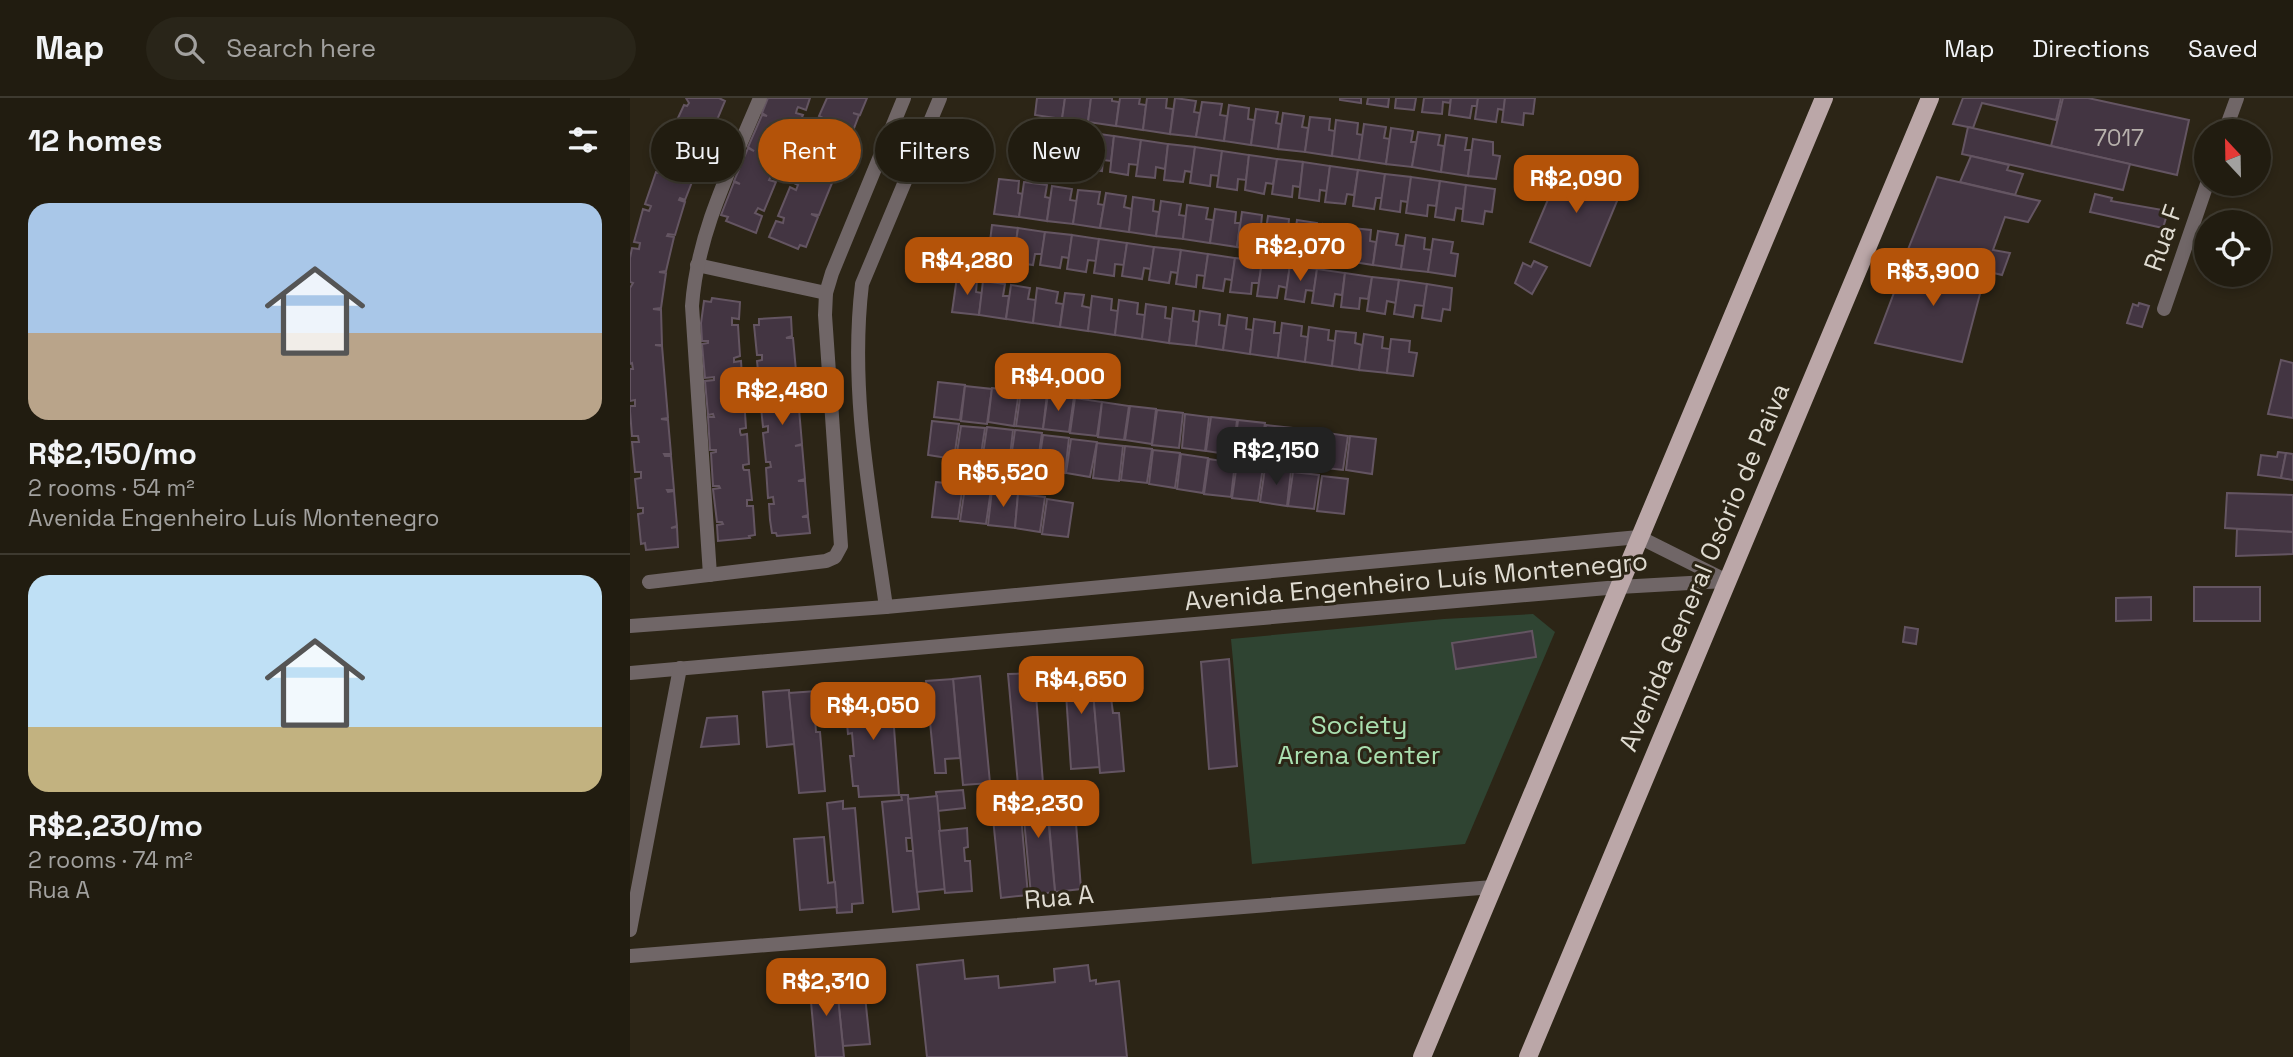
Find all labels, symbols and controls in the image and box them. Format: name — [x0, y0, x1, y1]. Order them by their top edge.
search box — [146, 17, 636, 80]
text: Map — [35, 27, 104, 69]
icon: search — [170, 29, 208, 67]
text: Search here — [226, 31, 376, 65]
text: Map — [1944, 33, 1994, 64]
text: Directions — [2032, 33, 2150, 64]
text: Saved — [2188, 33, 2258, 64]
chip: Buy — [651, 119, 744, 182]
chip: Rent — [758, 119, 861, 182]
chip: Filters — [875, 119, 994, 182]
chip: New — [1008, 119, 1105, 182]
north arrow — [2194, 119, 2272, 196]
map controls — [2194, 119, 2271, 287]
text: 12 homes — [28, 121, 163, 160]
icon: filters — [564, 121, 602, 159]
house number: 7017 — [2094, 123, 2144, 153]
pin: R$2,090 — [1511, 156, 1641, 215]
text: R$2,090 — [1530, 163, 1622, 193]
street label: Rua F — [2136, 200, 2190, 276]
button: locate — [2194, 210, 2271, 287]
pin: R$2,070 — [1235, 223, 1365, 283]
text: R$2,070 — [1255, 231, 1345, 261]
pin: R$4,280 — [902, 238, 1032, 297]
text: R$4,280 — [921, 245, 1013, 275]
icon: home — [252, 248, 378, 374]
pin: R$3,900 — [1868, 248, 1998, 308]
text: R$3,900 — [1886, 256, 1980, 286]
pin: R$4,000 — [993, 354, 1123, 413]
text: R$4,000 — [1011, 361, 1105, 391]
pin: R$2,480 — [717, 368, 847, 427]
text: R$2,480 — [736, 375, 828, 405]
street label: Avenida General Osório de Paiva — [1611, 378, 1797, 756]
pin: R$2,150 — [1211, 428, 1341, 487]
text: R$2,150/mo — [28, 434, 197, 473]
text: R$2,150 — [1233, 435, 1319, 465]
pin: R$5,520 — [938, 450, 1068, 509]
text: R$5,520 — [957, 457, 1049, 487]
text: 2 rooms · 54 m² — [28, 473, 195, 503]
text: Avenida Engenheiro Luís Montenegro — [28, 503, 439, 533]
street label: Avenida Engenheiro Luís Montenegro — [1183, 544, 1649, 618]
icon: home — [252, 620, 378, 746]
pin: R$4,650 — [1016, 656, 1146, 716]
text: R$4,650 — [1035, 664, 1127, 694]
pin: R$4,050 — [808, 682, 938, 742]
text: R$4,050 — [826, 690, 920, 720]
park label: Society Arena Center — [1277, 708, 1441, 772]
pin: R$2,230 — [973, 780, 1103, 840]
text: R$2,230 — [992, 788, 1084, 818]
text: R$2,230/mo — [28, 806, 203, 845]
text: 2 rooms · 74 m² — [28, 845, 193, 875]
text: Rua A — [28, 875, 90, 905]
street label: Rua A — [1023, 877, 1095, 917]
pin: R$2,310 — [761, 958, 891, 1018]
text: R$2,310 — [782, 966, 870, 996]

